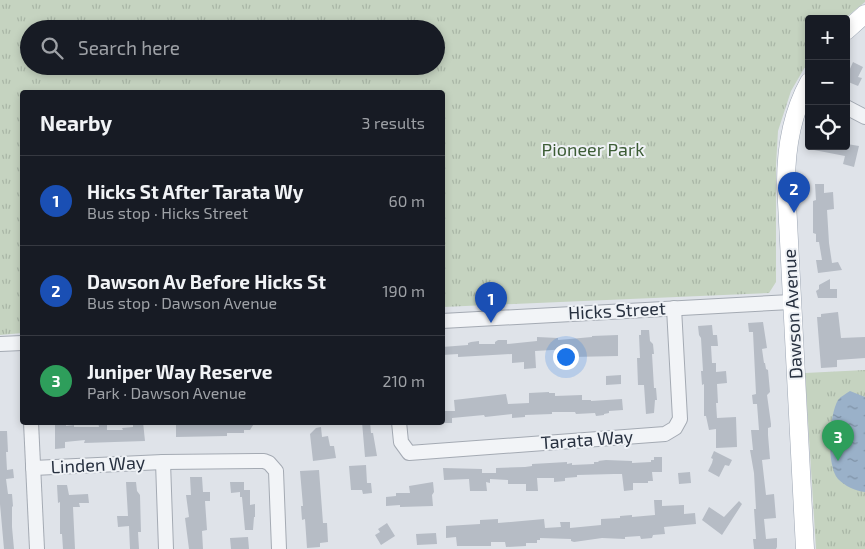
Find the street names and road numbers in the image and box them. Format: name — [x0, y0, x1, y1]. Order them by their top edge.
street label: Dawson Avenue — [778, 248, 806, 380]
street label: Hicks Street — [568, 296, 666, 324]
street label: Tarata Way — [540, 425, 634, 453]
street label: Linden Way — [50, 451, 146, 477]

